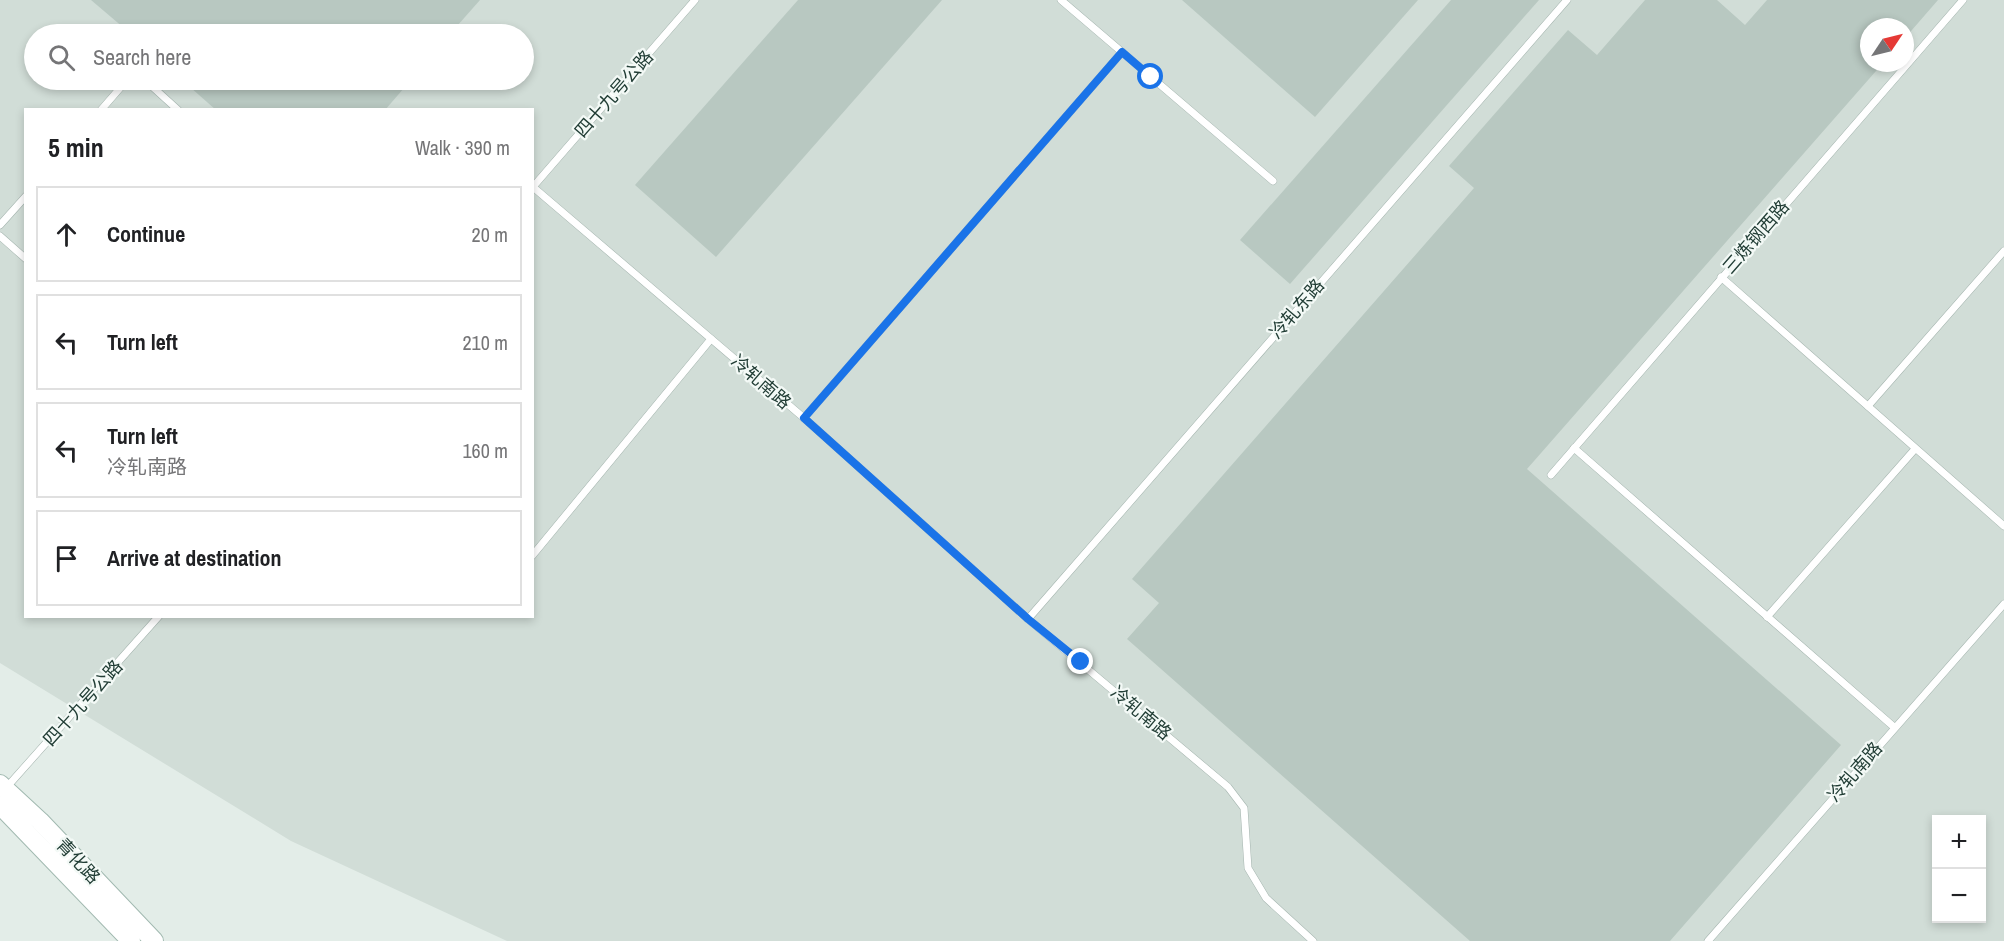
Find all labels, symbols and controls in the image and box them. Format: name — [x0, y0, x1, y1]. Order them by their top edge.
north arrow — [1860, 18, 1914, 72]
search box — [24, 24, 534, 90]
icon: search — [45, 41, 78, 74]
text: Search here — [93, 42, 191, 72]
street label: 四十九号公路 — [569, 45, 658, 143]
route start — [1137, 63, 1163, 89]
text: 5 min — [48, 130, 104, 165]
text: Walk · 390 m — [415, 134, 510, 161]
street label: 三炼钢西路 — [1717, 195, 1795, 279]
icon: ahead — [50, 218, 83, 251]
text: Continue — [107, 219, 185, 249]
text: 20 m — [472, 221, 508, 248]
street label: 冷轧东路 — [1264, 273, 1330, 344]
icon: left — [50, 326, 83, 359]
text: Turn left — [107, 327, 178, 357]
text: 210 m — [462, 329, 508, 356]
street label: 冷轧南路 — [726, 349, 797, 415]
text: Turn left — [107, 421, 178, 451]
icon: left — [50, 434, 83, 467]
text: 160 m — [462, 437, 508, 464]
text: 冷轧南路 — [107, 453, 187, 480]
icon: arrive — [50, 542, 83, 575]
text: Arrive at destination — [107, 543, 281, 573]
route end — [1067, 648, 1093, 674]
street label: 四十九号公路 — [37, 654, 128, 751]
street label: 冷轧南路 — [1106, 680, 1177, 745]
street label: 冷轧南路 — [1822, 736, 1888, 807]
map controls — [1932, 815, 1986, 923]
button: + — [1932, 815, 1986, 869]
street label: 青化路 — [51, 832, 106, 889]
button: − — [1932, 869, 1986, 923]

